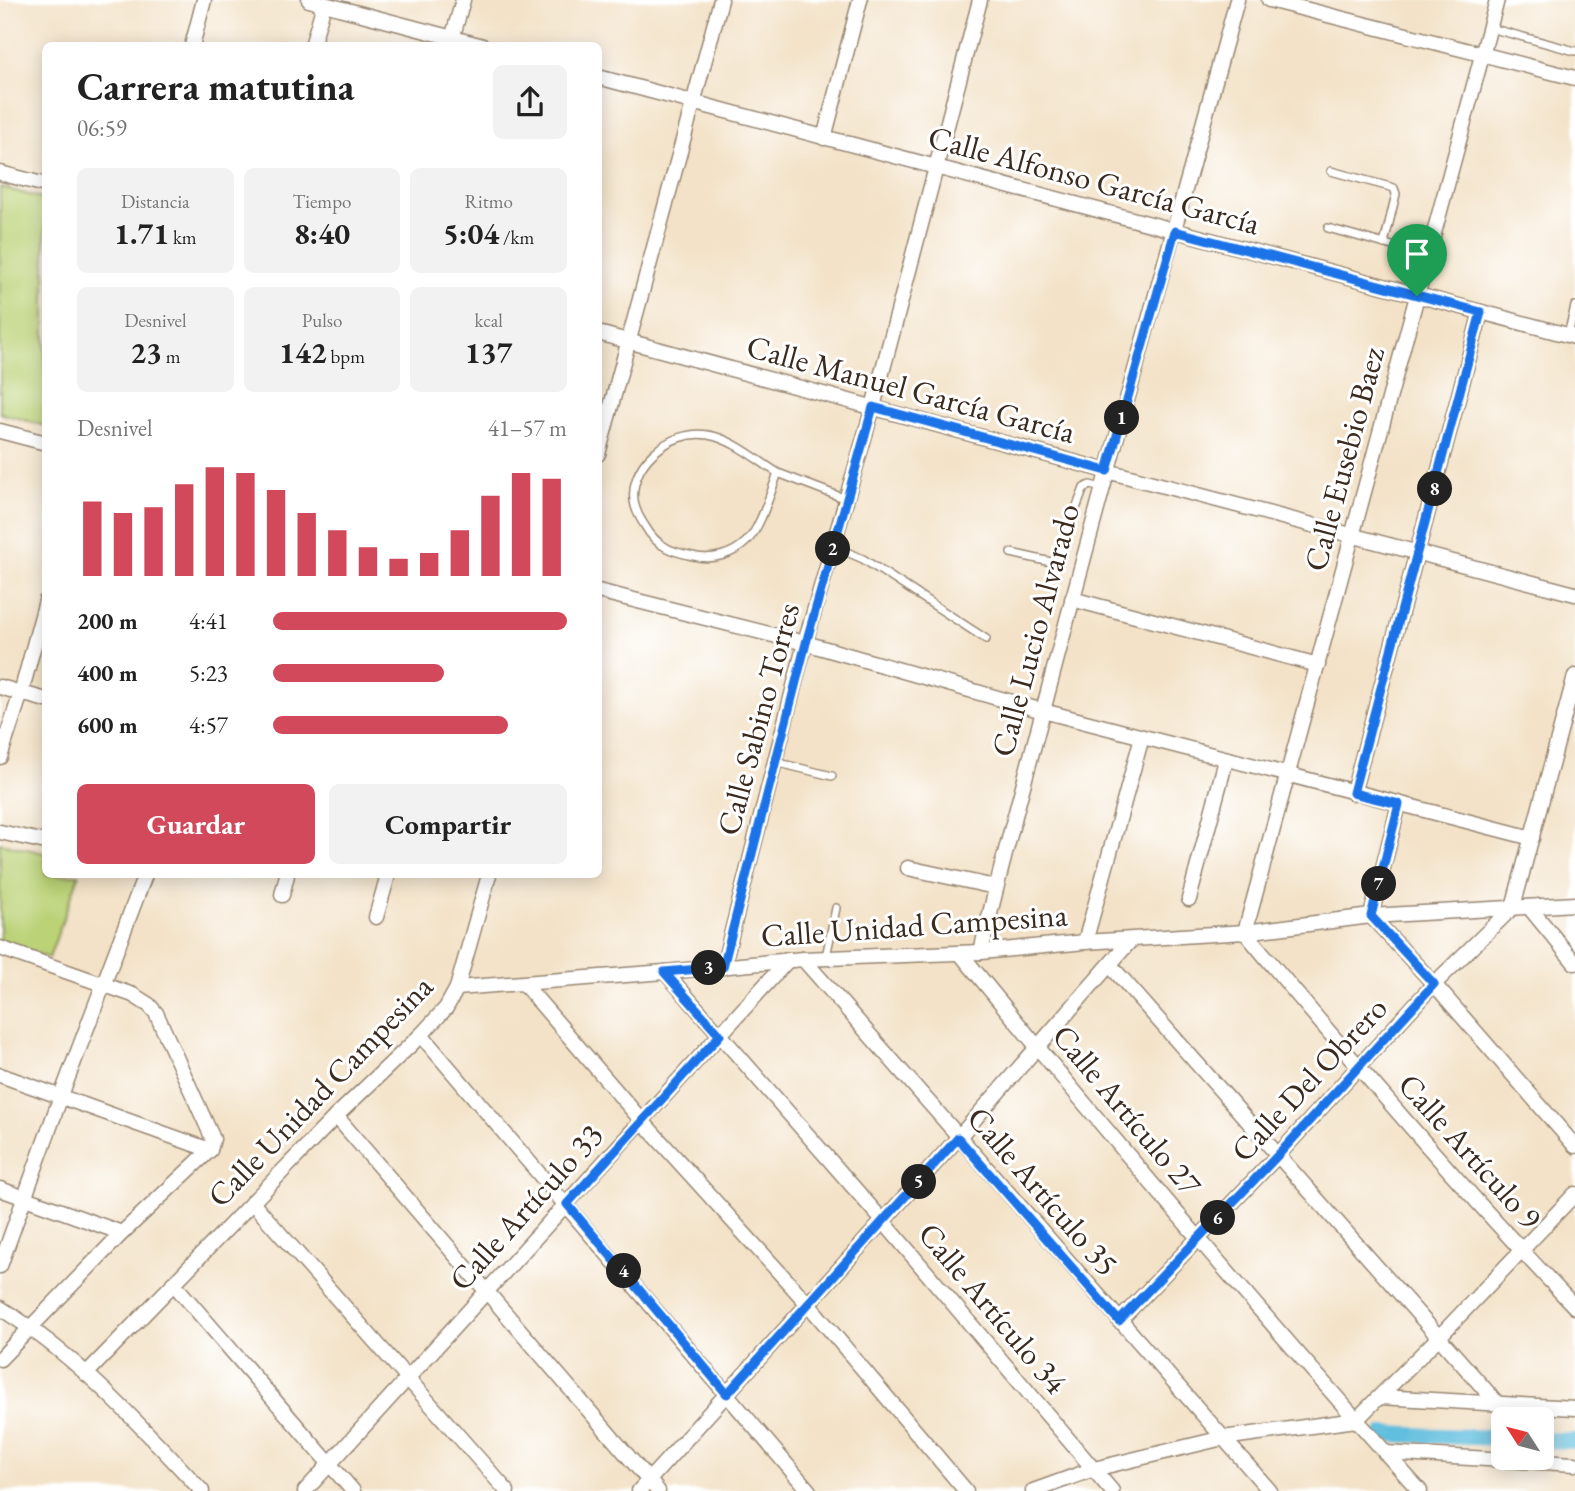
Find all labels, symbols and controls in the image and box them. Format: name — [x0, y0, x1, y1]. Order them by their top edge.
text: Carrera matutina — [77, 62, 354, 111]
button: share — [493, 65, 567, 139]
text: 06:59 — [77, 113, 127, 143]
street label: Calle Alfonso García García — [924, 116, 1265, 245]
text: Distancia — [121, 189, 190, 214]
text: Tiempo — [293, 189, 351, 214]
text: Ritmo — [464, 189, 513, 214]
text: 1.71 — [114, 214, 169, 253]
text: 8:40 — [294, 214, 350, 253]
text: 5:04 — [443, 214, 499, 253]
pin — [1387, 224, 1447, 296]
text: km — [169, 225, 197, 250]
text: /km — [499, 225, 534, 250]
icon: arrive — [1398, 235, 1436, 273]
text: Desnivel — [124, 308, 187, 333]
text: Pulso — [302, 308, 342, 333]
text: kcal — [474, 308, 503, 333]
street label: Calle Manuel García García — [742, 325, 1080, 453]
text: 23 — [130, 333, 162, 372]
text: 142 — [279, 333, 327, 372]
text: 137 — [465, 333, 512, 372]
street label: Calle Eusebio Baez — [1294, 342, 1394, 576]
text: m — [162, 344, 181, 369]
text: bpm — [327, 344, 365, 369]
pin: 1 — [1104, 400, 1140, 436]
text: 1 — [1116, 405, 1127, 430]
text: Desnivel — [77, 413, 153, 443]
text: 41–57 m — [488, 413, 567, 443]
pin: 8 — [1418, 472, 1452, 506]
text: 8 — [1429, 476, 1440, 501]
street label: Calle Lucio Alvarado — [981, 499, 1089, 761]
pin: 2 — [816, 532, 850, 566]
text: 2 — [827, 536, 838, 561]
street label: Calle Sabino Torres — [707, 598, 809, 840]
text: 200 m — [77, 606, 138, 636]
text: 4:41 — [189, 606, 228, 636]
text: 400 m — [77, 658, 138, 688]
text: 5:23 — [189, 658, 228, 688]
text: 600 m — [77, 710, 138, 740]
text: 4:57 — [189, 710, 228, 740]
button: Guardar — [77, 784, 315, 864]
button: Compartir — [329, 784, 567, 864]
pin: 7 — [1362, 866, 1396, 902]
text: 7 — [1373, 871, 1384, 896]
street label: Calle Unidad Campesina — [759, 893, 1069, 957]
pin: 3 — [692, 950, 726, 986]
text: 3 — [703, 955, 714, 980]
street label: Calle Unidad Campesina — [198, 966, 442, 1216]
street label: Calle Del Obrero — [1222, 988, 1396, 1170]
street label: Calle Artículo 27 — [1043, 1016, 1211, 1205]
street label: Calle Artículo 9 — [1389, 1064, 1551, 1238]
street label: Calle Artículo 35 — [958, 1098, 1128, 1284]
street label: Calle Artículo 33 — [440, 1115, 612, 1299]
pin: 5 — [902, 1164, 936, 1200]
text: 5 — [913, 1169, 924, 1194]
pin: 6 — [1200, 1200, 1236, 1236]
text: 6 — [1212, 1205, 1223, 1230]
street label: Calle Artículo 34 — [909, 1214, 1077, 1403]
pin: 4 — [606, 1254, 642, 1288]
text: 4 — [618, 1258, 629, 1283]
north arrow — [1491, 1407, 1554, 1470]
map controls — [1491, 1407, 1554, 1470]

